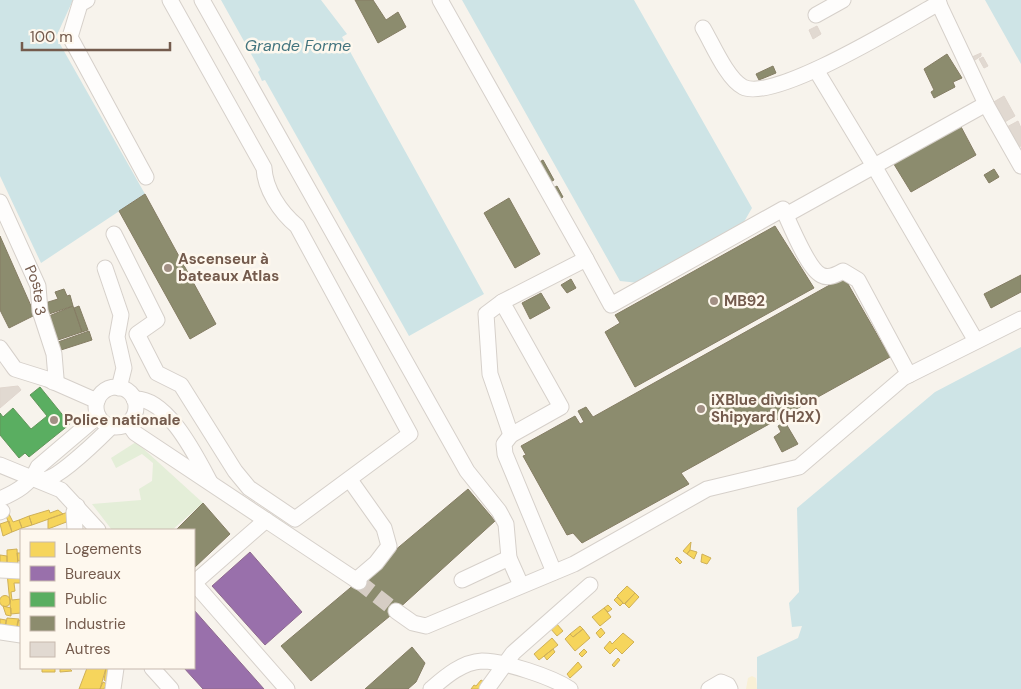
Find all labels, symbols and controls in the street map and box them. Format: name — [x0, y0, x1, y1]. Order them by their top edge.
scale bar — [22, 20, 170, 52]
text: 100 m — [30, 27, 73, 47]
water label: Grande Forme — [245, 35, 351, 56]
place label: Ascenseur à bateaux Atlas — [178, 249, 279, 286]
street label: Poste 3 — [20, 262, 51, 318]
marker: Ascenseur à bateaux Atlas — [162, 262, 174, 274]
place label: MB92 — [724, 291, 765, 311]
marker: MB92 — [708, 295, 720, 307]
place label: iXBlue division Shipyard (H2X) — [711, 390, 821, 427]
marker: iXBlue division Shipyard (H2X) — [695, 403, 707, 415]
place label: Police nationale — [64, 410, 181, 430]
marker: Police nationale — [48, 414, 60, 426]
legend — [20, 529, 195, 669]
text: Logements — [65, 539, 142, 559]
text: Bureaux — [65, 564, 121, 584]
text: Public — [65, 589, 107, 609]
text: Industrie — [65, 614, 126, 634]
text: Autres — [65, 639, 111, 659]

